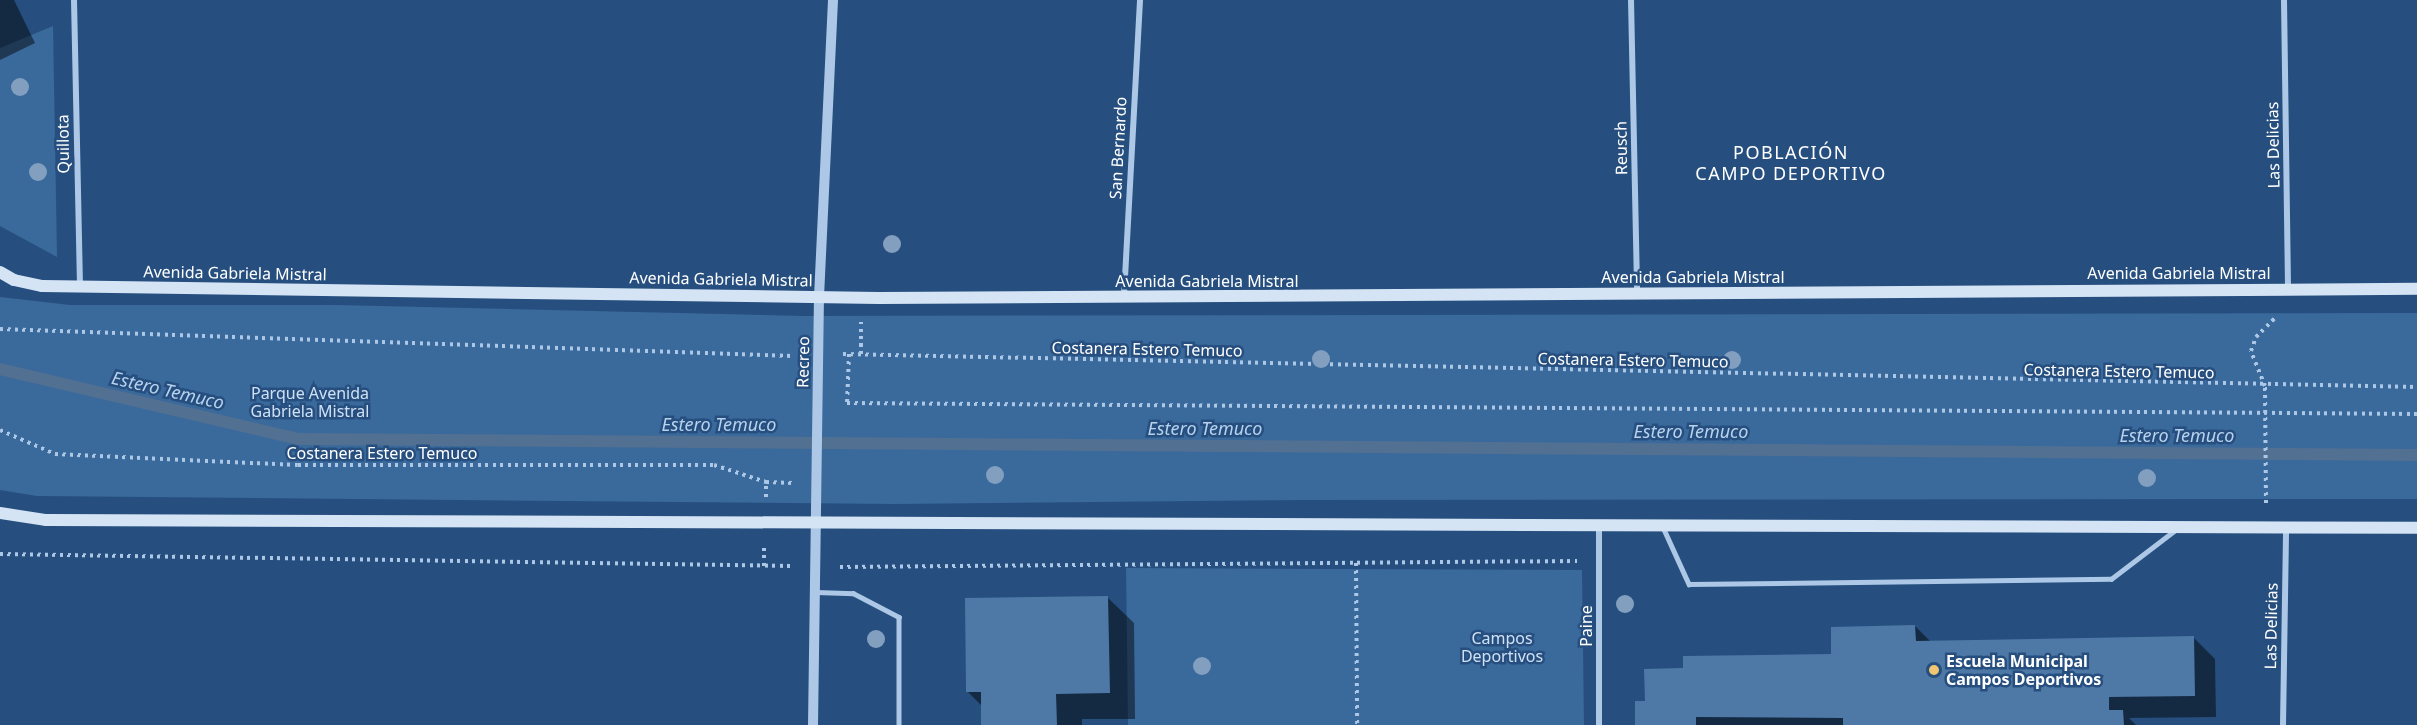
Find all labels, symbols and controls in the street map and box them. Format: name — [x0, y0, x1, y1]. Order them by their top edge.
street label: San Bernardo — [1106, 96, 1130, 200]
street label: Las Delicias — [2263, 102, 2283, 188]
street label: Quillota — [53, 114, 73, 174]
street label: Reusch — [1611, 121, 1631, 175]
district label: POBLACIÓN CAMPO DEPORTIVO — [1695, 142, 1887, 184]
street label: Avenida Gabriela Mistral — [143, 262, 327, 284]
street label: Avenida Gabriela Mistral — [2087, 263, 2271, 283]
street label: Avenida Gabriela Mistral — [1601, 267, 1785, 287]
street label: Avenida Gabriela Mistral — [629, 268, 813, 290]
street label: Avenida Gabriela Mistral — [1115, 271, 1299, 291]
street label: Recreo — [793, 336, 813, 388]
street label: Costanera Estero Temuco — [1051, 338, 1243, 360]
street label: Costanera Estero Temuco — [1537, 349, 1729, 371]
street label: Costanera Estero Temuco — [2023, 360, 2215, 382]
water label: Estero Temuco — [110, 367, 226, 413]
park label: Parque Avenida Gabriela Mistral — [251, 383, 369, 421]
water label: Estero Temuco — [662, 413, 776, 435]
water label: Estero Temuco — [1148, 417, 1262, 439]
water label: Estero Temuco — [1634, 420, 1748, 442]
water label: Estero Temuco — [2120, 424, 2234, 446]
street label: Costanera Estero Temuco — [286, 443, 478, 463]
street label: Las Delicias — [2261, 583, 2281, 669]
street label: Paine — [1576, 605, 1596, 647]
park label: Campos Deportivos — [1461, 628, 1543, 666]
place label: Escuela Municipal Campos Deportivos — [1946, 651, 2101, 689]
marker: Escuela Municipal Campos Deportivos — [1927, 663, 1941, 677]

